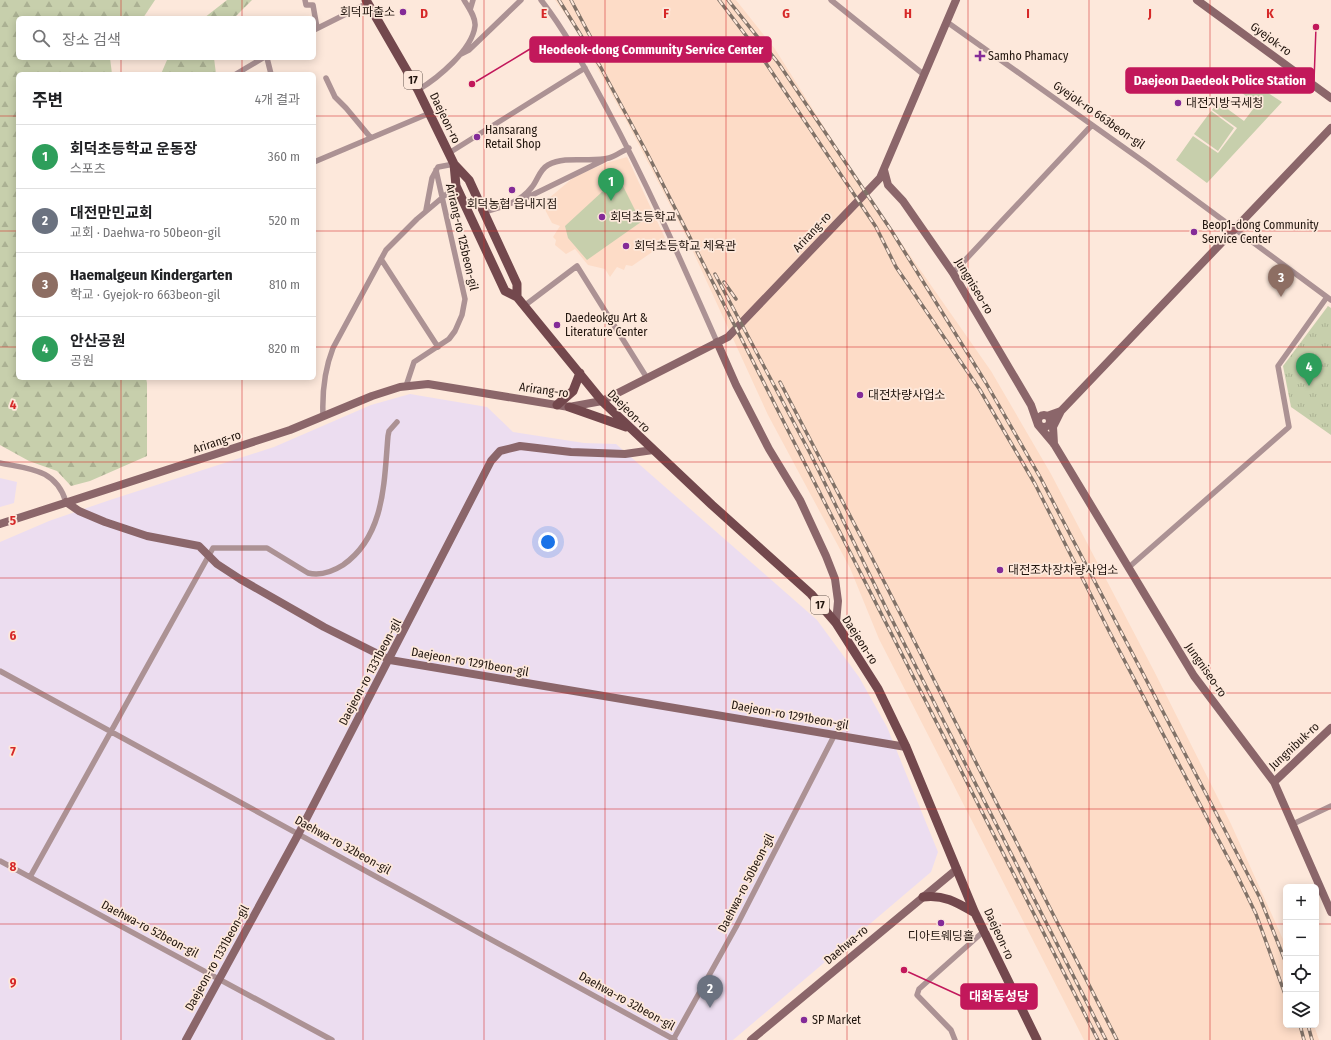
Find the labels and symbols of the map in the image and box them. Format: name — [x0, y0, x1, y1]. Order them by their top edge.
place label: 회덕파출소 — [340, 5, 395, 19]
text: D — [420, 6, 428, 21]
text: E — [541, 6, 547, 21]
text: F — [663, 6, 669, 21]
text: G — [782, 6, 790, 21]
text: H — [904, 6, 912, 21]
text: I — [1026, 6, 1030, 21]
text: J — [1147, 6, 1152, 21]
text: K — [1266, 6, 1274, 21]
marker: 회덕파출소 — [398, 7, 408, 17]
street label: Gyejok-ro — [1248, 19, 1294, 59]
callout: Heodeok-dong Community Service Center — [530, 37, 771, 62]
text: Heodeok-dong Community Service Center — [539, 42, 764, 57]
place label: Samho Phamacy — [988, 49, 1069, 63]
marker: Samho Phamacy — [975, 51, 985, 61]
callout: Daejeon Daedeok Police Station — [1126, 68, 1314, 93]
road number: 17 — [404, 71, 422, 89]
text: Daejeon Daedeok Police Station — [1134, 73, 1306, 88]
street label: Gyejok-ro 663beon-gil — [1051, 78, 1147, 152]
street label: Daejeon-ro — [427, 90, 463, 146]
place label: 대전지방국세청 — [1186, 96, 1263, 110]
marker: 대전지방국세청 — [1173, 98, 1183, 108]
place label: Hansarang Retail Shop — [485, 123, 541, 151]
marker: Hansarang Retail Shop — [472, 132, 482, 142]
pin: 1 — [598, 168, 624, 201]
street label: Arirang-ro 125beon-gil — [443, 182, 481, 292]
marker: 회덕농협 읍내지점 — [507, 185, 517, 195]
place label: 회덕농협 읍내지점 — [466, 197, 558, 211]
street label: Arirang-ro — [790, 209, 834, 255]
place label: 회덕초등학교 — [610, 210, 676, 224]
marker: 회덕초등학교 — [597, 212, 607, 222]
place label: Beop1-dong Community Service Center — [1202, 218, 1319, 246]
marker: Beop1-dong Community Service Center — [1189, 227, 1199, 237]
place label: 회덕초등학교 체육관 — [634, 239, 736, 253]
marker: 회덕초등학교 체육관 — [621, 241, 631, 251]
street label: Jungniseo-ro — [952, 255, 996, 317]
pin: 3 — [1268, 264, 1294, 297]
place label: Daedeokgu Art & Literature Center — [565, 311, 648, 339]
marker: Daedeokgu Art & Literature Center — [552, 320, 562, 330]
pin: 4 — [1296, 353, 1322, 386]
street label: Arirang-ro — [518, 380, 570, 400]
street label: Daejeon-ro — [605, 387, 653, 435]
place label: 대전차량사업소 — [868, 388, 945, 402]
marker: 대전차량사업소 — [855, 390, 865, 400]
text: 4 — [10, 397, 17, 412]
street label: Arirang-ro — [191, 428, 243, 456]
text: 5 — [10, 513, 16, 528]
your location — [538, 532, 558, 552]
place label: 대전조차장차량사업소 — [1008, 563, 1118, 577]
marker: 대전조차장차량사업소 — [995, 565, 1005, 575]
road number: 17 — [811, 596, 829, 614]
street label: Daejeon-ro — [839, 613, 881, 667]
street label: Daejeon-ro 1331beon-gil — [336, 616, 404, 728]
text: 6 — [10, 628, 17, 643]
street label: Jungniseo-ro — [1182, 640, 1230, 700]
street label: Daejeon-ro 1291beon-gil — [410, 645, 530, 679]
street label: Daejeon-ro 1291beon-gil — [730, 698, 850, 732]
street label: Jungnibuk-ro — [1266, 719, 1322, 773]
text: 7 — [10, 744, 16, 759]
street label: Daehwa-ro 32beon-gil — [293, 813, 393, 877]
street label: Daehwa-ro 50beon-gil — [715, 831, 777, 935]
text: 8 — [10, 859, 17, 874]
street label: Daehwa-ro 52beon-gil — [99, 898, 201, 960]
street label: Daejeon-ro 1331beon-gil — [182, 903, 252, 1013]
street label: Daejeon-ro — [981, 906, 1017, 962]
marker: 디아트웨딩홀 — [936, 918, 946, 928]
street label: Daehwa-ro — [821, 923, 871, 967]
place label: 디아트웨딩홀 — [908, 929, 974, 943]
street label: Daehwa-ro 32beon-gil — [577, 969, 677, 1033]
text: 9 — [10, 975, 17, 990]
pin: 2 — [697, 975, 723, 1008]
callout: 대화동성당 — [961, 984, 1037, 1009]
text: 대화동성당 — [969, 989, 1029, 1004]
place label: SP Market — [812, 1013, 861, 1027]
marker: SP Market — [799, 1015, 809, 1025]

